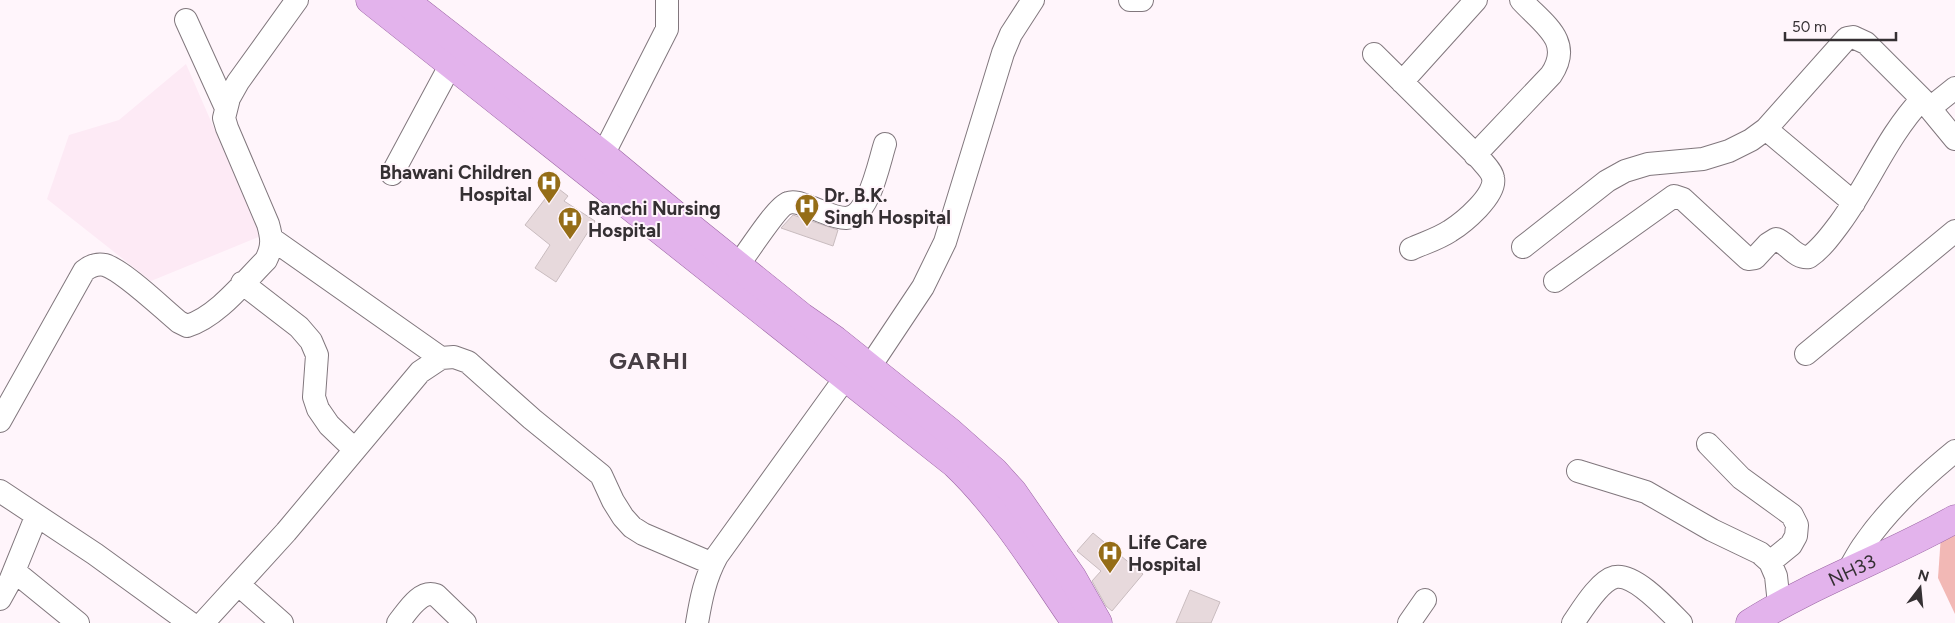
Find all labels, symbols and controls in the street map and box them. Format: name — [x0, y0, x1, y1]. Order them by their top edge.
scale bar — [1785, 10, 1896, 42]
text: 50 m — [1792, 18, 1827, 36]
place label: Bhawani Children Hospital — [380, 161, 532, 206]
hospital icon: Bhawani Children Hospital — [536, 170, 562, 204]
place label: Dr. B.K. Singh Hospital — [824, 184, 951, 229]
hospital icon: Dr. B.K. Singh Hospital — [794, 193, 820, 227]
place label: Ranchi Nursing Hospital — [588, 197, 721, 242]
hospital icon: Ranchi Nursing Hospital — [557, 206, 583, 240]
district label: GARHI — [609, 346, 689, 375]
place label: Life Care Hospital — [1128, 531, 1208, 576]
hospital icon: Life Care Hospital — [1097, 540, 1123, 574]
street label: NH33 — [1824, 549, 1879, 591]
north arrow — [1895, 563, 1945, 613]
text: N — [1916, 566, 1931, 586]

